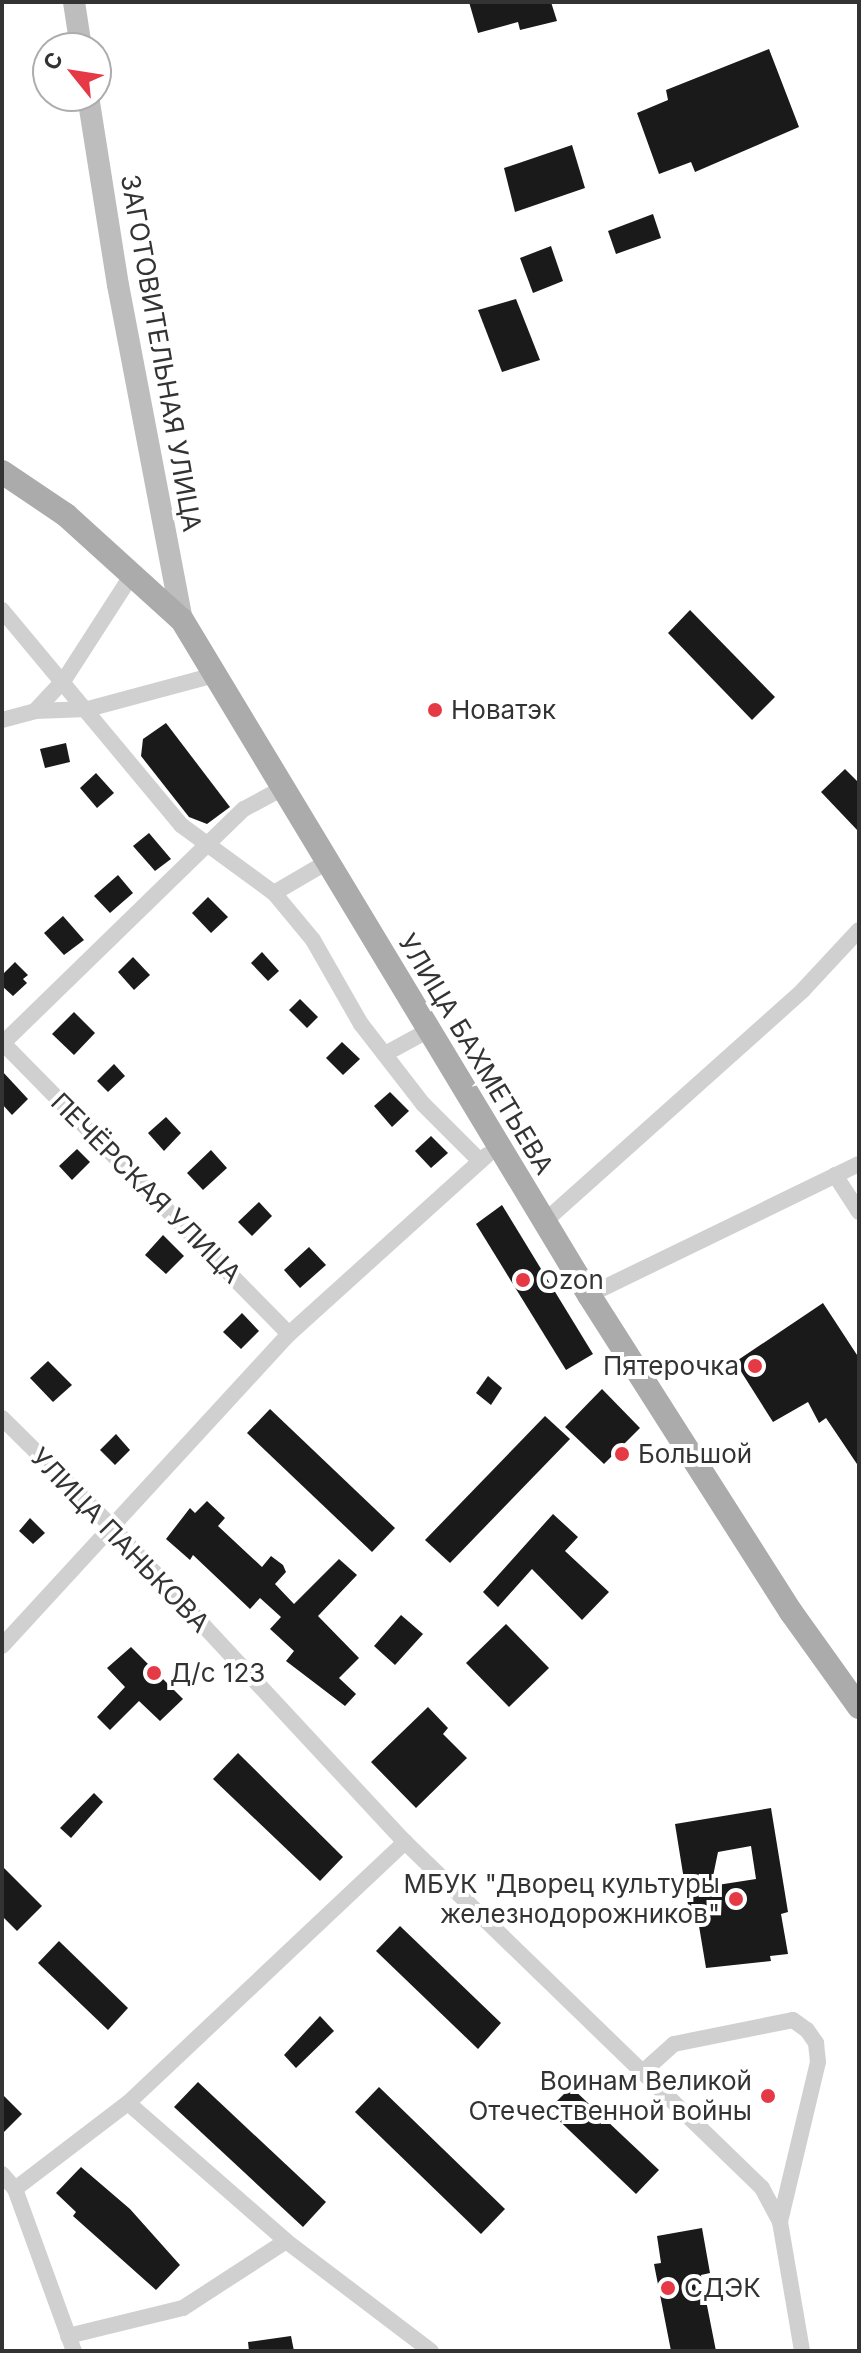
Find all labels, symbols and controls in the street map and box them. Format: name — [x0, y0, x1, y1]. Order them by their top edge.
north arrow — [32, 32, 112, 112]
text: С — [38, 47, 68, 75]
street label: ЗАГОТОВИТЕЛЬНАЯ УЛИЦА — [114, 172, 208, 534]
place label: Новатэк — [451, 694, 556, 726]
marker: Новатэк — [426, 701, 444, 719]
street label: УЛИЦА БАХМЕТЬЕВА — [392, 928, 560, 1180]
street label: ПЕЧЁРСКАЯ УЛИЦА — [44, 1086, 248, 1290]
place label: Ozon — [539, 1264, 604, 1296]
marker: Ozon — [514, 1271, 532, 1289]
place label: Пятерочка — [603, 1350, 739, 1382]
marker: Пятерочка — [746, 1357, 764, 1375]
place label: Большой — [638, 1438, 752, 1470]
street label: УЛИЦА ПАНЬКОВА — [24, 1441, 216, 1639]
marker: Большой — [613, 1445, 631, 1463]
place label: Д/с 123 — [170, 1657, 265, 1689]
marker: Д/с 123 — [145, 1664, 163, 1682]
place label: МБУК "Дворец культуры железнодорожников" — [403, 1868, 720, 1930]
marker: МБУК "Дворец культуры железнодорожников" — [727, 1890, 745, 1908]
place label: Воинам Великой Отечественной войны — [468, 2065, 752, 2126]
marker: Воинам Великой Отечественной войны — [759, 2087, 777, 2105]
place label: СДЭК — [684, 2272, 761, 2304]
marker: СДЭК — [659, 2279, 677, 2297]

